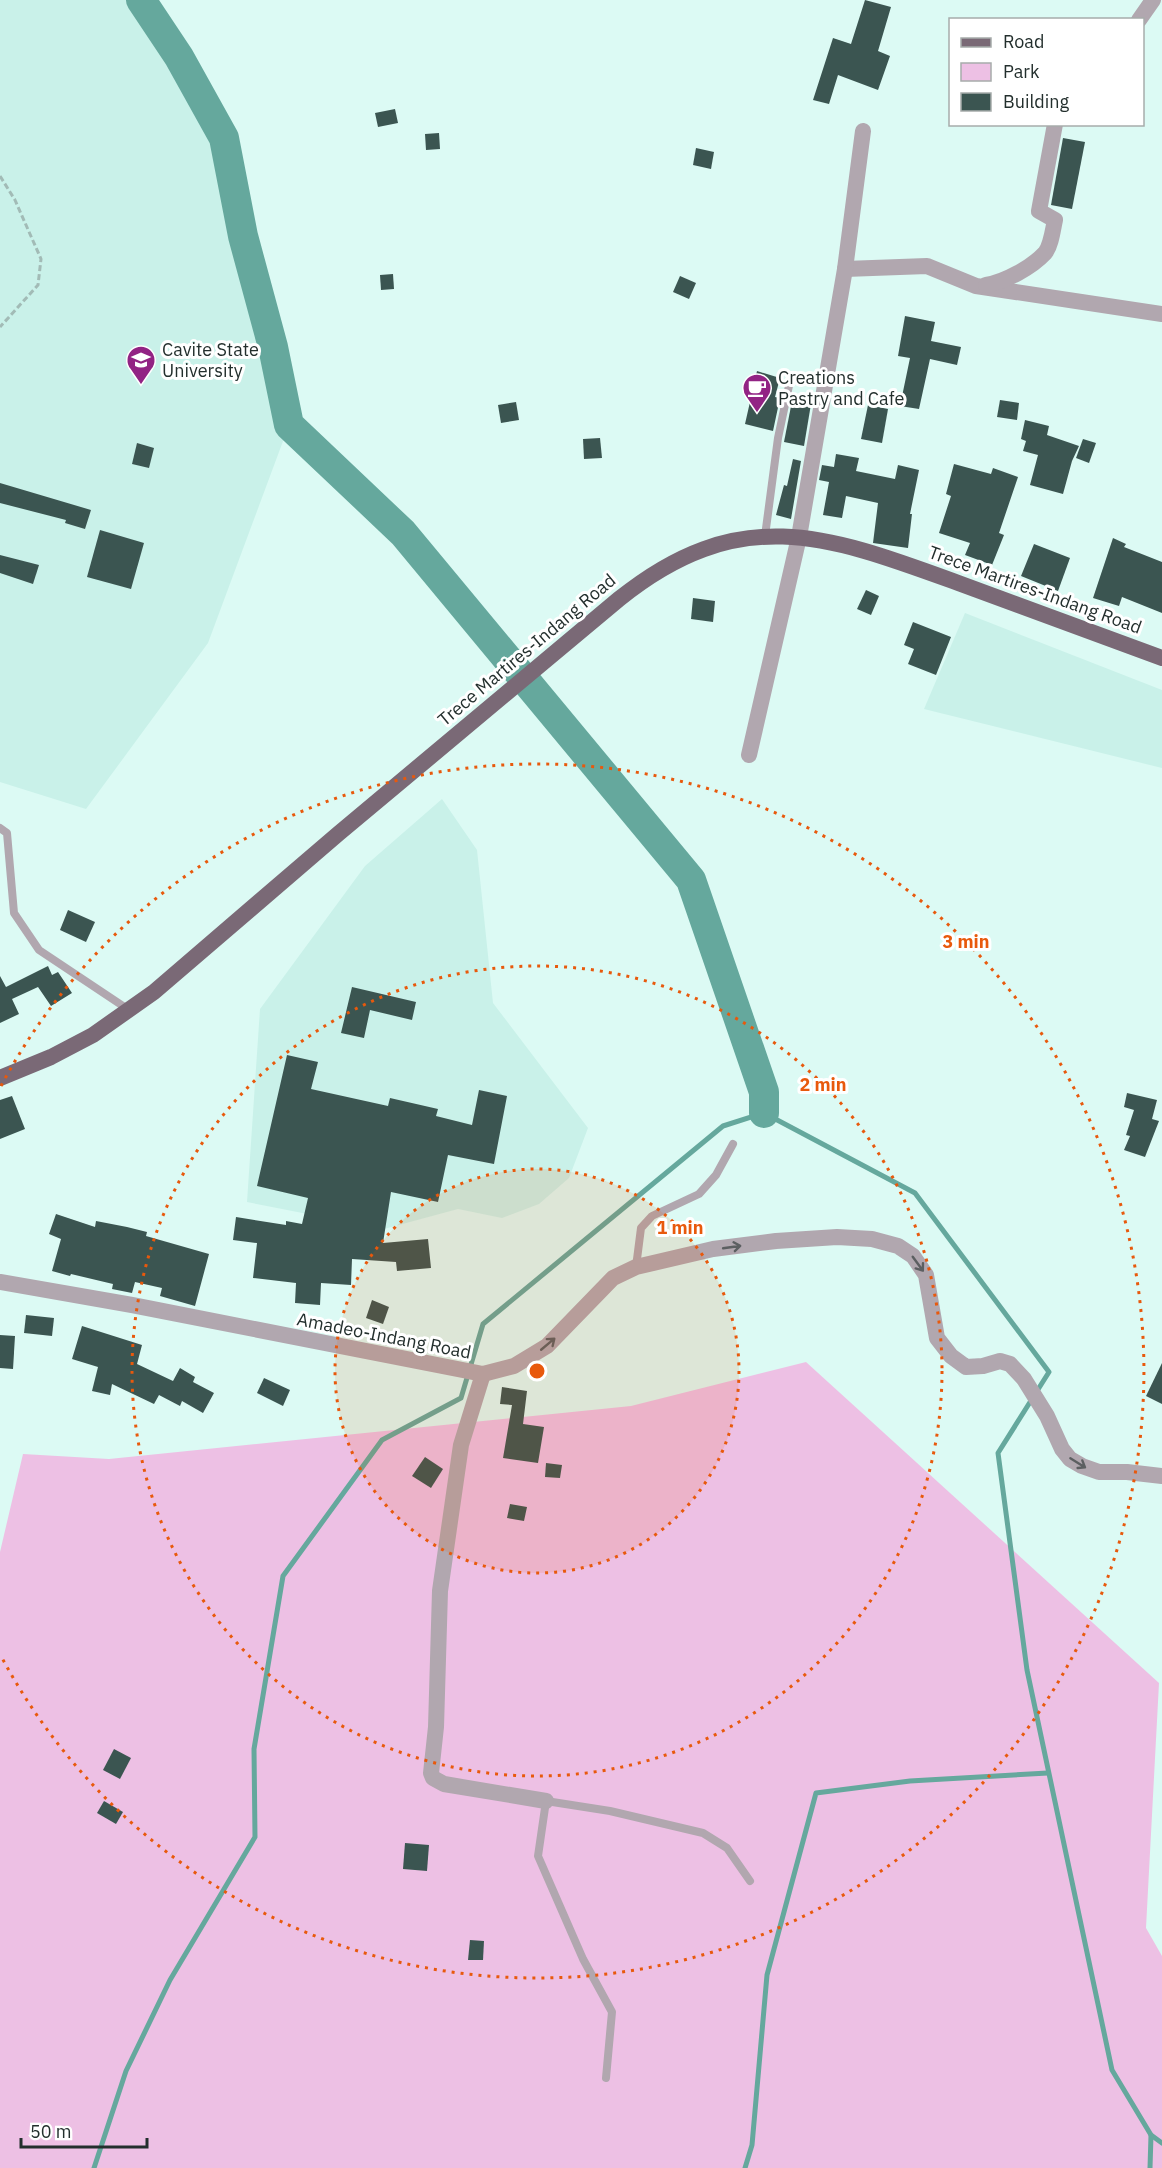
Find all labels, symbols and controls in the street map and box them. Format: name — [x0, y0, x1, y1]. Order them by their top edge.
legend — [949, 18, 1144, 126]
text: Road — [1003, 30, 1044, 53]
text: Park — [1003, 60, 1040, 83]
text: Building — [1003, 90, 1070, 113]
place label: Cavite State University — [162, 338, 259, 382]
school or university icon: Cavite State University — [125, 344, 157, 386]
place label: Creations Pastry and Cafe — [778, 366, 904, 410]
cafe icon: Creations Pastry and Cafe — [741, 372, 773, 414]
street label: Trece Martires-Indang Road — [925, 540, 1145, 639]
street label: Trece Martires-Indang Road — [433, 568, 620, 731]
text: 3 min — [942, 930, 990, 953]
text: 2 min — [799, 1073, 847, 1096]
text: 1 min — [656, 1216, 704, 1239]
one-way arrow — [721, 1241, 741, 1252]
one-way arrow — [912, 1255, 924, 1271]
street label: Amadeo-Indang Road — [295, 1307, 473, 1364]
one-way arrow — [540, 1337, 556, 1350]
centre of rings — [527, 1361, 547, 1381]
one-way arrow — [1069, 1458, 1086, 1470]
scale bar — [21, 2111, 147, 2149]
text: 50 m — [30, 2120, 72, 2143]

